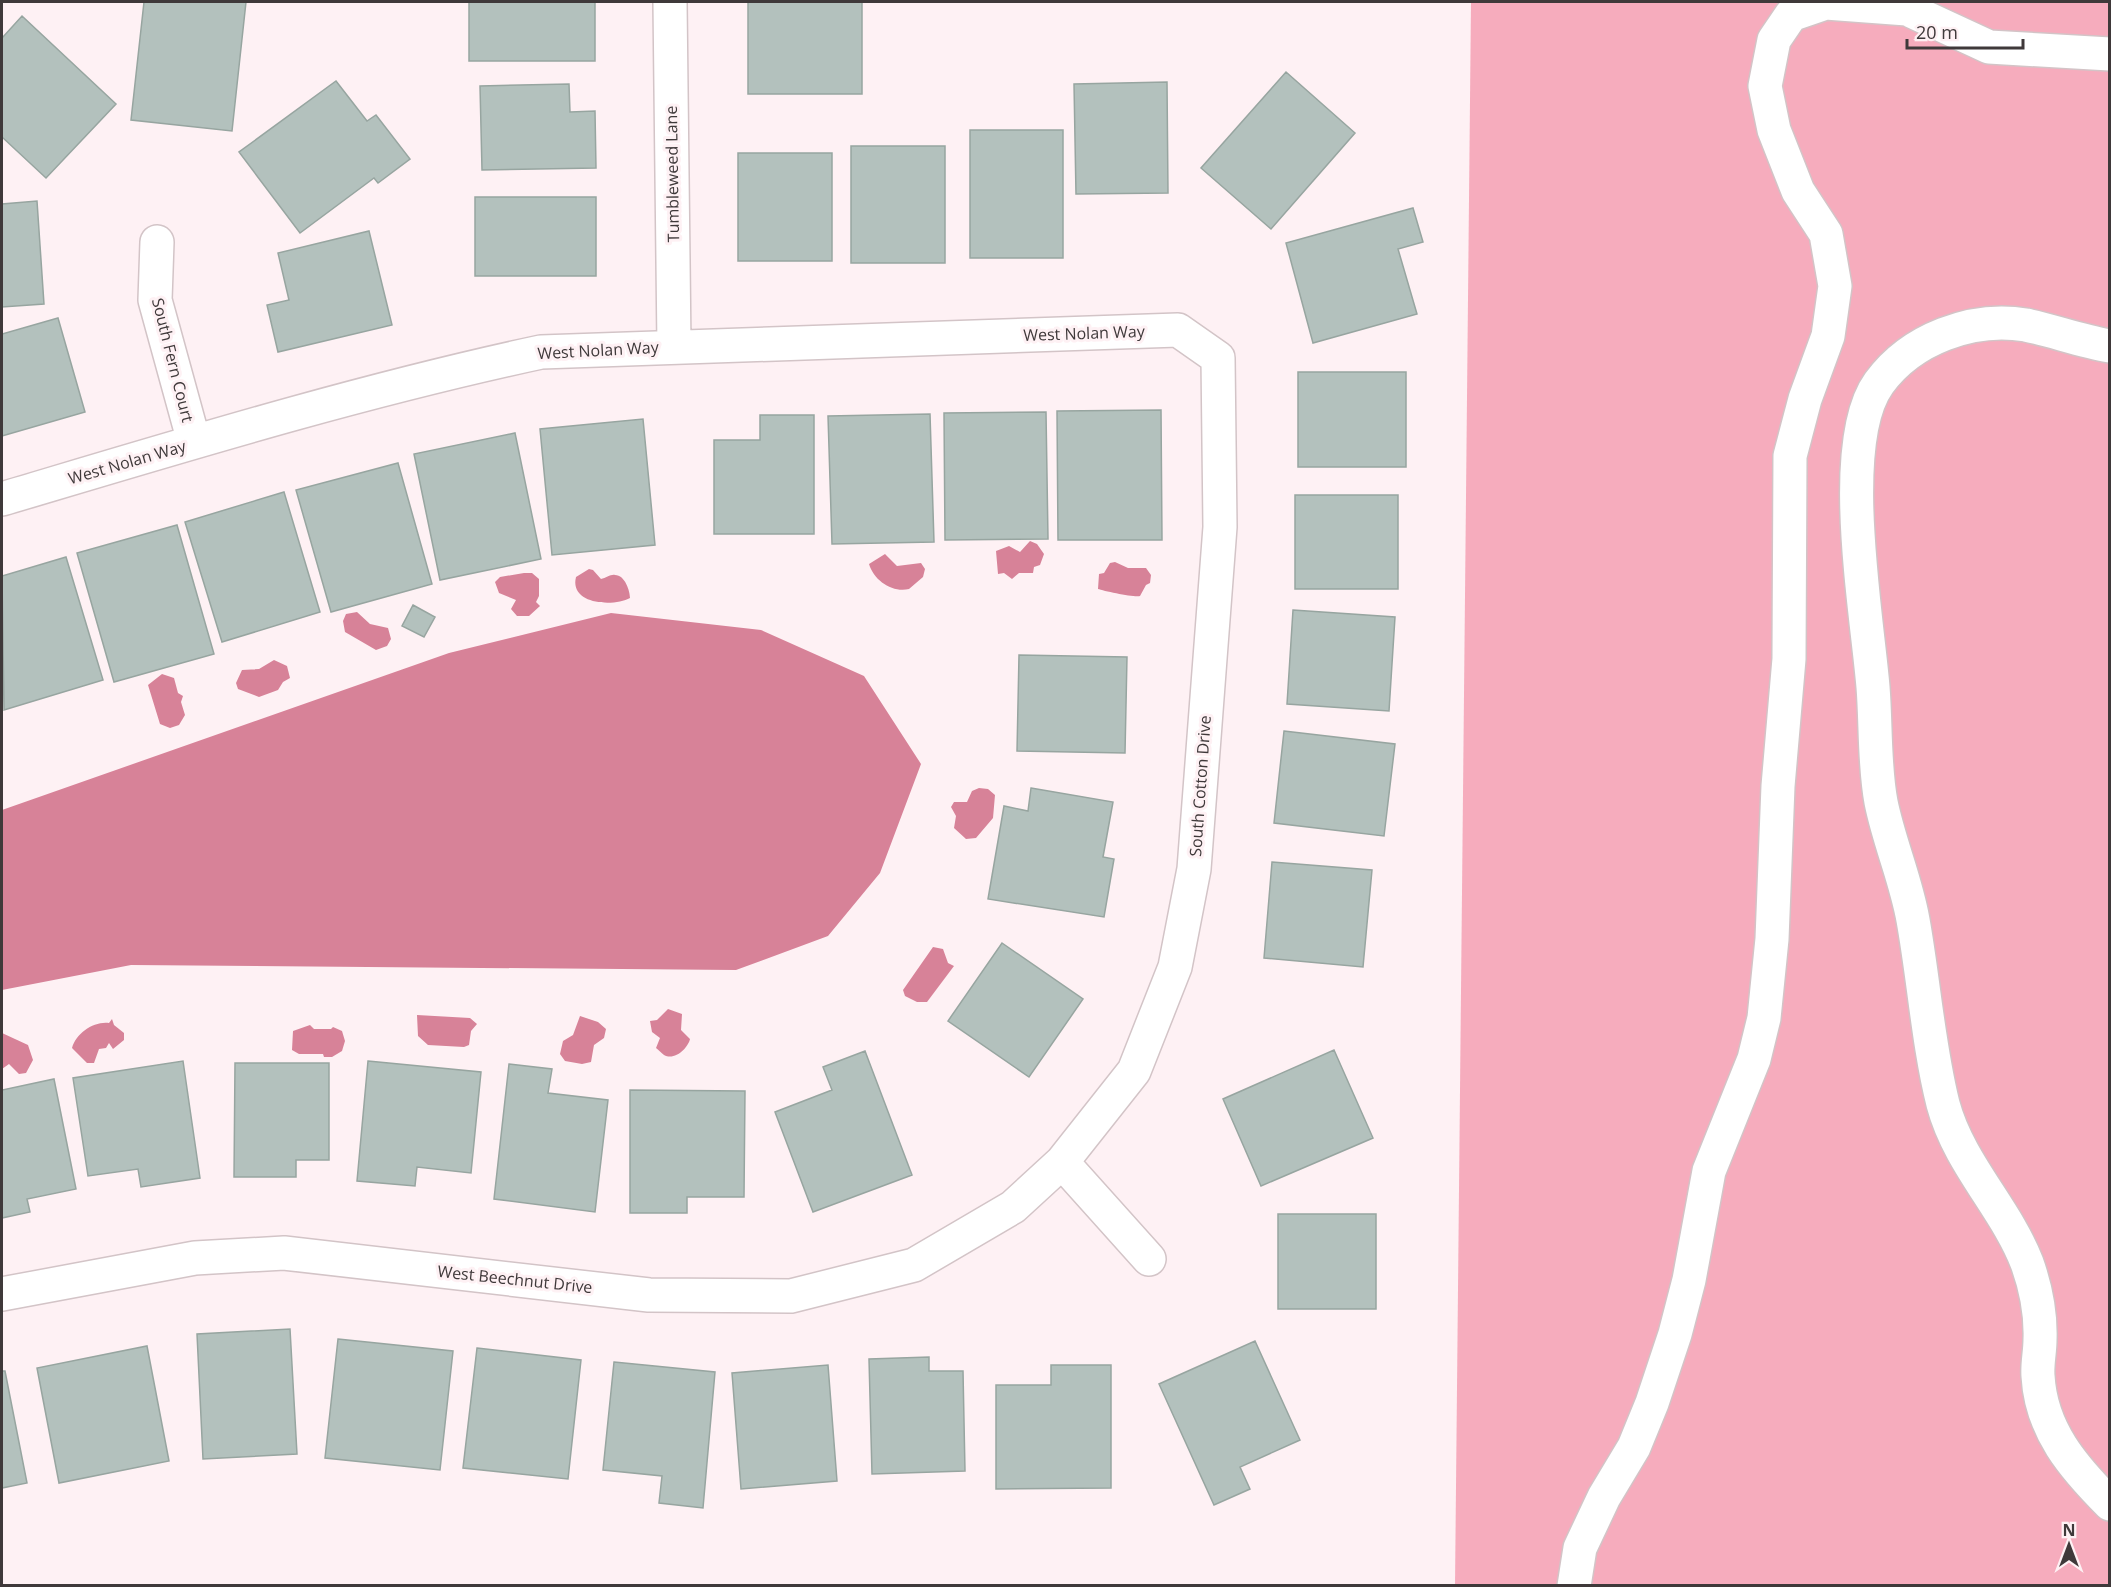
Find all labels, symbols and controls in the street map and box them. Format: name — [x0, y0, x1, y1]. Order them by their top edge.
scale bar — [1907, 12, 2022, 50]
text: 20 m — [1916, 20, 1958, 44]
street label: Tumbleweed Lane — [660, 106, 684, 242]
street label: South Fern Court — [147, 296, 199, 425]
street label: West Nolan Way — [1023, 320, 1146, 346]
street label: West Nolan Way — [537, 336, 660, 364]
street label: West Nolan Way — [66, 434, 189, 489]
street label: South Cotton Drive — [1184, 715, 1216, 857]
street label: West Beechnut Drive — [436, 1260, 594, 1298]
north arrow — [2039, 1515, 2099, 1575]
text: N — [2062, 1519, 2076, 1541]

